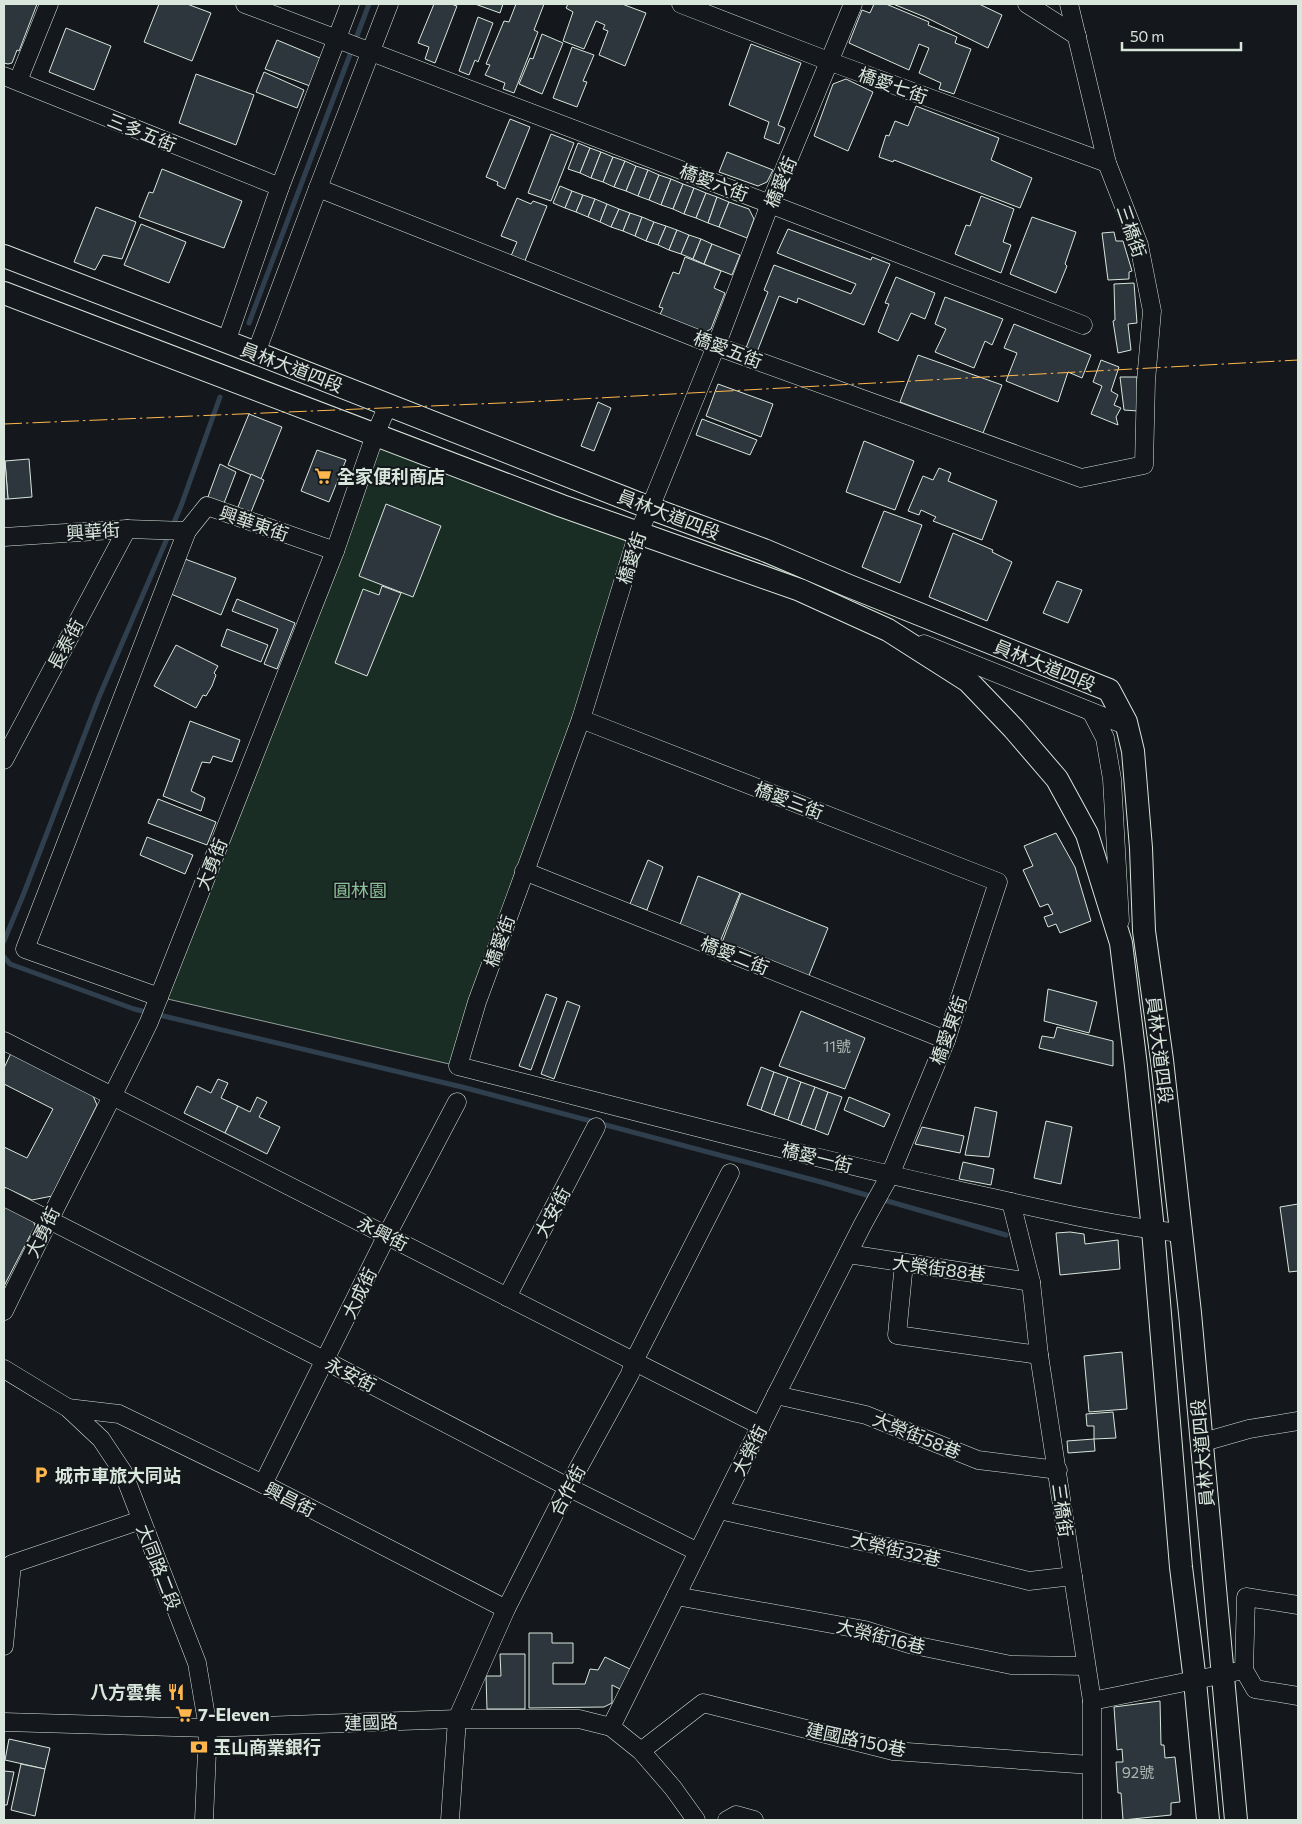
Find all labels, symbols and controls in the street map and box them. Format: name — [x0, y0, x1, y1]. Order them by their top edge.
scale bar — [1122, 20, 1241, 52]
text: 50 m — [1130, 27, 1164, 45]
street label: 橋愛七街 — [855, 62, 931, 108]
street label: 三多五街 — [105, 108, 179, 156]
street label: 橋愛街 — [759, 153, 801, 211]
street label: 橋愛六街 — [676, 159, 752, 205]
street label: 三橋街 — [1113, 202, 1151, 260]
street label: 橋愛五街 — [690, 326, 766, 372]
street label: 員林大道四段 — [238, 337, 346, 397]
place label: 全家便利商店 — [337, 465, 445, 487]
supermarket icon: 全家便利商店 — [313, 466, 333, 486]
street label: 員林大道四段 — [615, 484, 723, 544]
street label: 興華東街 — [216, 501, 292, 545]
street label: 興華街 — [65, 518, 121, 544]
street label: 橋愛街 — [612, 529, 650, 587]
street label: 長泰街 — [43, 615, 87, 673]
street label: 員林大道四段 — [991, 635, 1099, 695]
street label: 橋愛三街 — [751, 777, 827, 823]
street label: 大勇街 — [191, 835, 231, 893]
park label: 圓林園 — [333, 879, 387, 901]
street label: 橋愛街 — [479, 912, 519, 970]
street label: 橋愛二街 — [698, 931, 772, 979]
street label: 橋愛東街 — [925, 992, 971, 1068]
street label: 員林大道四段 — [1143, 995, 1177, 1105]
house number: 11號 — [823, 1037, 851, 1055]
street label: 橋愛一街 — [779, 1138, 855, 1176]
street label: 大安街 — [530, 1183, 574, 1241]
street label: 大勇街 — [20, 1203, 64, 1261]
street label: 永興街 — [354, 1211, 412, 1255]
street label: 大榮街88巷 — [891, 1251, 987, 1285]
street label: 大成街 — [337, 1264, 381, 1322]
street label: 永安街 — [322, 1352, 380, 1396]
street label: 員林大道四段 — [1186, 1398, 1218, 1508]
street label: 大榮街58巷 — [870, 1407, 964, 1463]
street label: 大榮街 — [727, 1421, 771, 1479]
street label: 合作街 — [545, 1461, 589, 1519]
place label: 城市車旅大同站 — [55, 1464, 181, 1486]
parking icon: 城市車旅大同站 — [31, 1465, 51, 1485]
street label: 興昌街 — [261, 1477, 319, 1521]
street label: 三橋街 — [1048, 1482, 1078, 1538]
street label: 大同路二段 — [133, 1521, 185, 1613]
street label: 大榮街32巷 — [849, 1528, 943, 1570]
street label: 大榮街16巷 — [834, 1614, 928, 1658]
place label: 八方雲集 — [90, 1681, 162, 1703]
restaurant icon: 八方雲集 — [166, 1682, 186, 1702]
place label: 7-Eleven — [198, 1703, 270, 1725]
supermarket icon: 7-Eleven — [174, 1704, 194, 1724]
street label: 建國路 — [344, 1710, 398, 1734]
street label: 建國路150巷 — [804, 1718, 908, 1760]
place label: 玉山商業銀行 — [213, 1736, 321, 1758]
bank icon: 玉山商業銀行 — [189, 1737, 209, 1757]
house number: 92號 — [1122, 1763, 1154, 1781]

